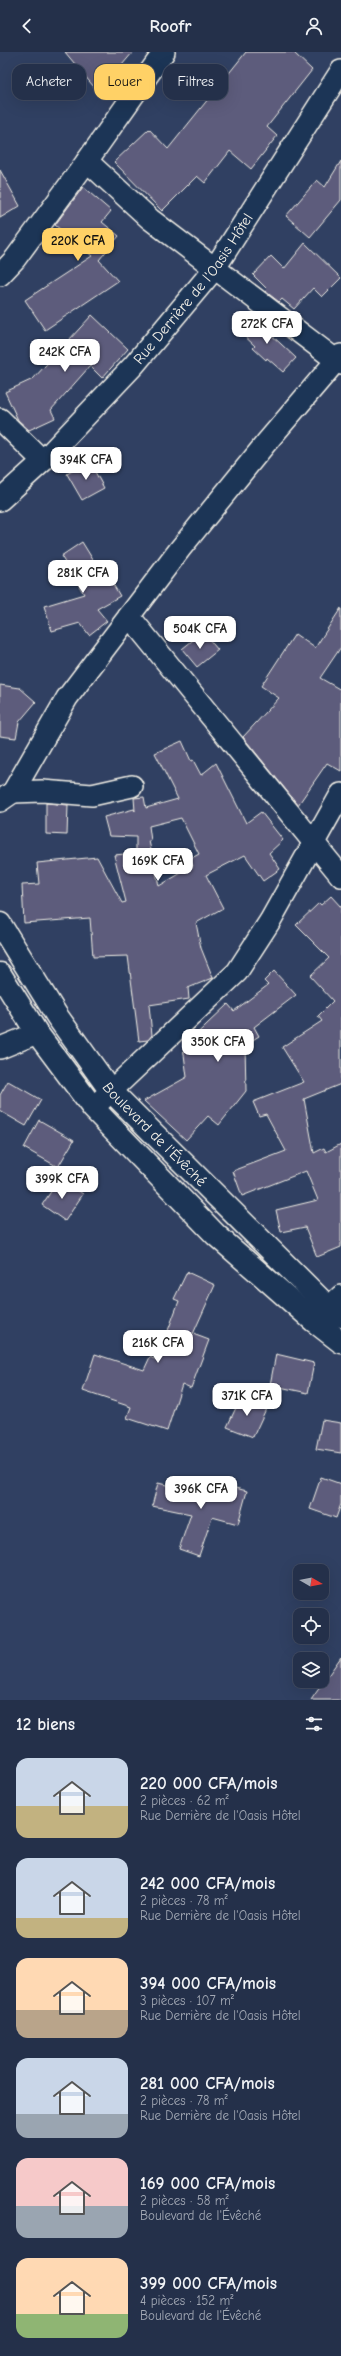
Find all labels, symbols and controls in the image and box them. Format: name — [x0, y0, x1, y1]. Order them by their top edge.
icon: back — [16, 15, 38, 37]
icon: person — [303, 15, 325, 37]
text: Roofr — [149, 16, 192, 37]
chip: Acheter — [12, 64, 86, 100]
chip: Louer — [94, 64, 155, 100]
chip: Filtres — [163, 64, 228, 100]
street label: Rue Derrière de l'Oasis Hôtel — [130, 210, 257, 368]
pin: 220K CFA — [37, 228, 119, 262]
text: 220K CFA — [51, 233, 105, 248]
pin: 272K CFA — [226, 311, 308, 345]
text: 272K CFA — [241, 316, 293, 331]
pin: 242K CFA — [24, 339, 106, 373]
text: 242K CFA — [39, 344, 91, 359]
pin: 394K CFA — [45, 447, 127, 481]
text: 394K CFA — [60, 452, 112, 467]
pin: 281K CFA — [42, 560, 124, 594]
text: 281K CFA — [57, 565, 109, 580]
pin: 504K CFA — [159, 616, 241, 650]
text: 504K CFA — [173, 621, 227, 636]
pin: 169K CFA — [117, 848, 199, 882]
text: 169K CFA — [132, 853, 184, 868]
pin: 350K CFA — [177, 1029, 259, 1063]
text: 350K CFA — [191, 1034, 245, 1049]
street label: Boulevard de l'Évêché — [98, 1079, 211, 1190]
pin: 399K CFA — [21, 1166, 103, 1200]
text: 399K CFA — [35, 1171, 89, 1186]
pin: 216K CFA — [117, 1330, 199, 1364]
text: 216K CFA — [132, 1335, 184, 1350]
pin: 371K CFA — [206, 1383, 288, 1417]
text: 371K CFA — [221, 1388, 273, 1403]
pin: 396K CFA — [160, 1476, 242, 1510]
text: 396K CFA — [174, 1481, 228, 1496]
north arrow — [293, 1564, 329, 1600]
map controls — [293, 1564, 329, 1688]
button: locate — [293, 1608, 329, 1644]
button: layers — [293, 1652, 329, 1688]
icon: filters — [303, 1713, 325, 1735]
text: 12 biens — [16, 1715, 75, 1734]
icon: home — [48, 1774, 96, 1822]
text: 220 000 CFA/mois — [140, 1774, 277, 1793]
text: 2 pièces · 62 m² — [140, 1793, 229, 1808]
text: Rue Derrière de l'Oasis Hôtel — [140, 1808, 301, 1823]
icon: home — [48, 1874, 96, 1922]
text: 242 000 CFA/mois — [140, 1874, 275, 1893]
text: 2 pièces · 78 m² — [140, 1893, 228, 1908]
text: Rue Derrière de l'Oasis Hôtel — [140, 1908, 301, 1923]
icon: home — [48, 1974, 96, 2022]
text: 394 000 CFA/mois — [140, 1974, 276, 1993]
text: 3 pièces · 107 m² — [140, 1993, 234, 2008]
text: Rue Derrière de l'Oasis Hôtel — [140, 2008, 301, 2023]
icon: home — [48, 2074, 96, 2122]
text: 281 000 CFA/mois — [140, 2074, 275, 2093]
text: 2 pièces · 78 m² — [140, 2093, 228, 2108]
text: Rue Derrière de l'Oasis Hôtel — [140, 2108, 301, 2123]
icon: home — [48, 2174, 96, 2222]
text: 169 000 CFA/mois — [140, 2174, 275, 2193]
text: 2 pièces · 58 m² — [140, 2193, 229, 2208]
text: Boulevard de l'Évêché — [140, 2208, 261, 2223]
icon: home — [48, 2274, 96, 2322]
text: 399 000 CFA/mois — [140, 2274, 277, 2293]
text: 4 pièces · 152 m² — [140, 2293, 233, 2308]
text: Boulevard de l'Évêché — [140, 2308, 261, 2323]

